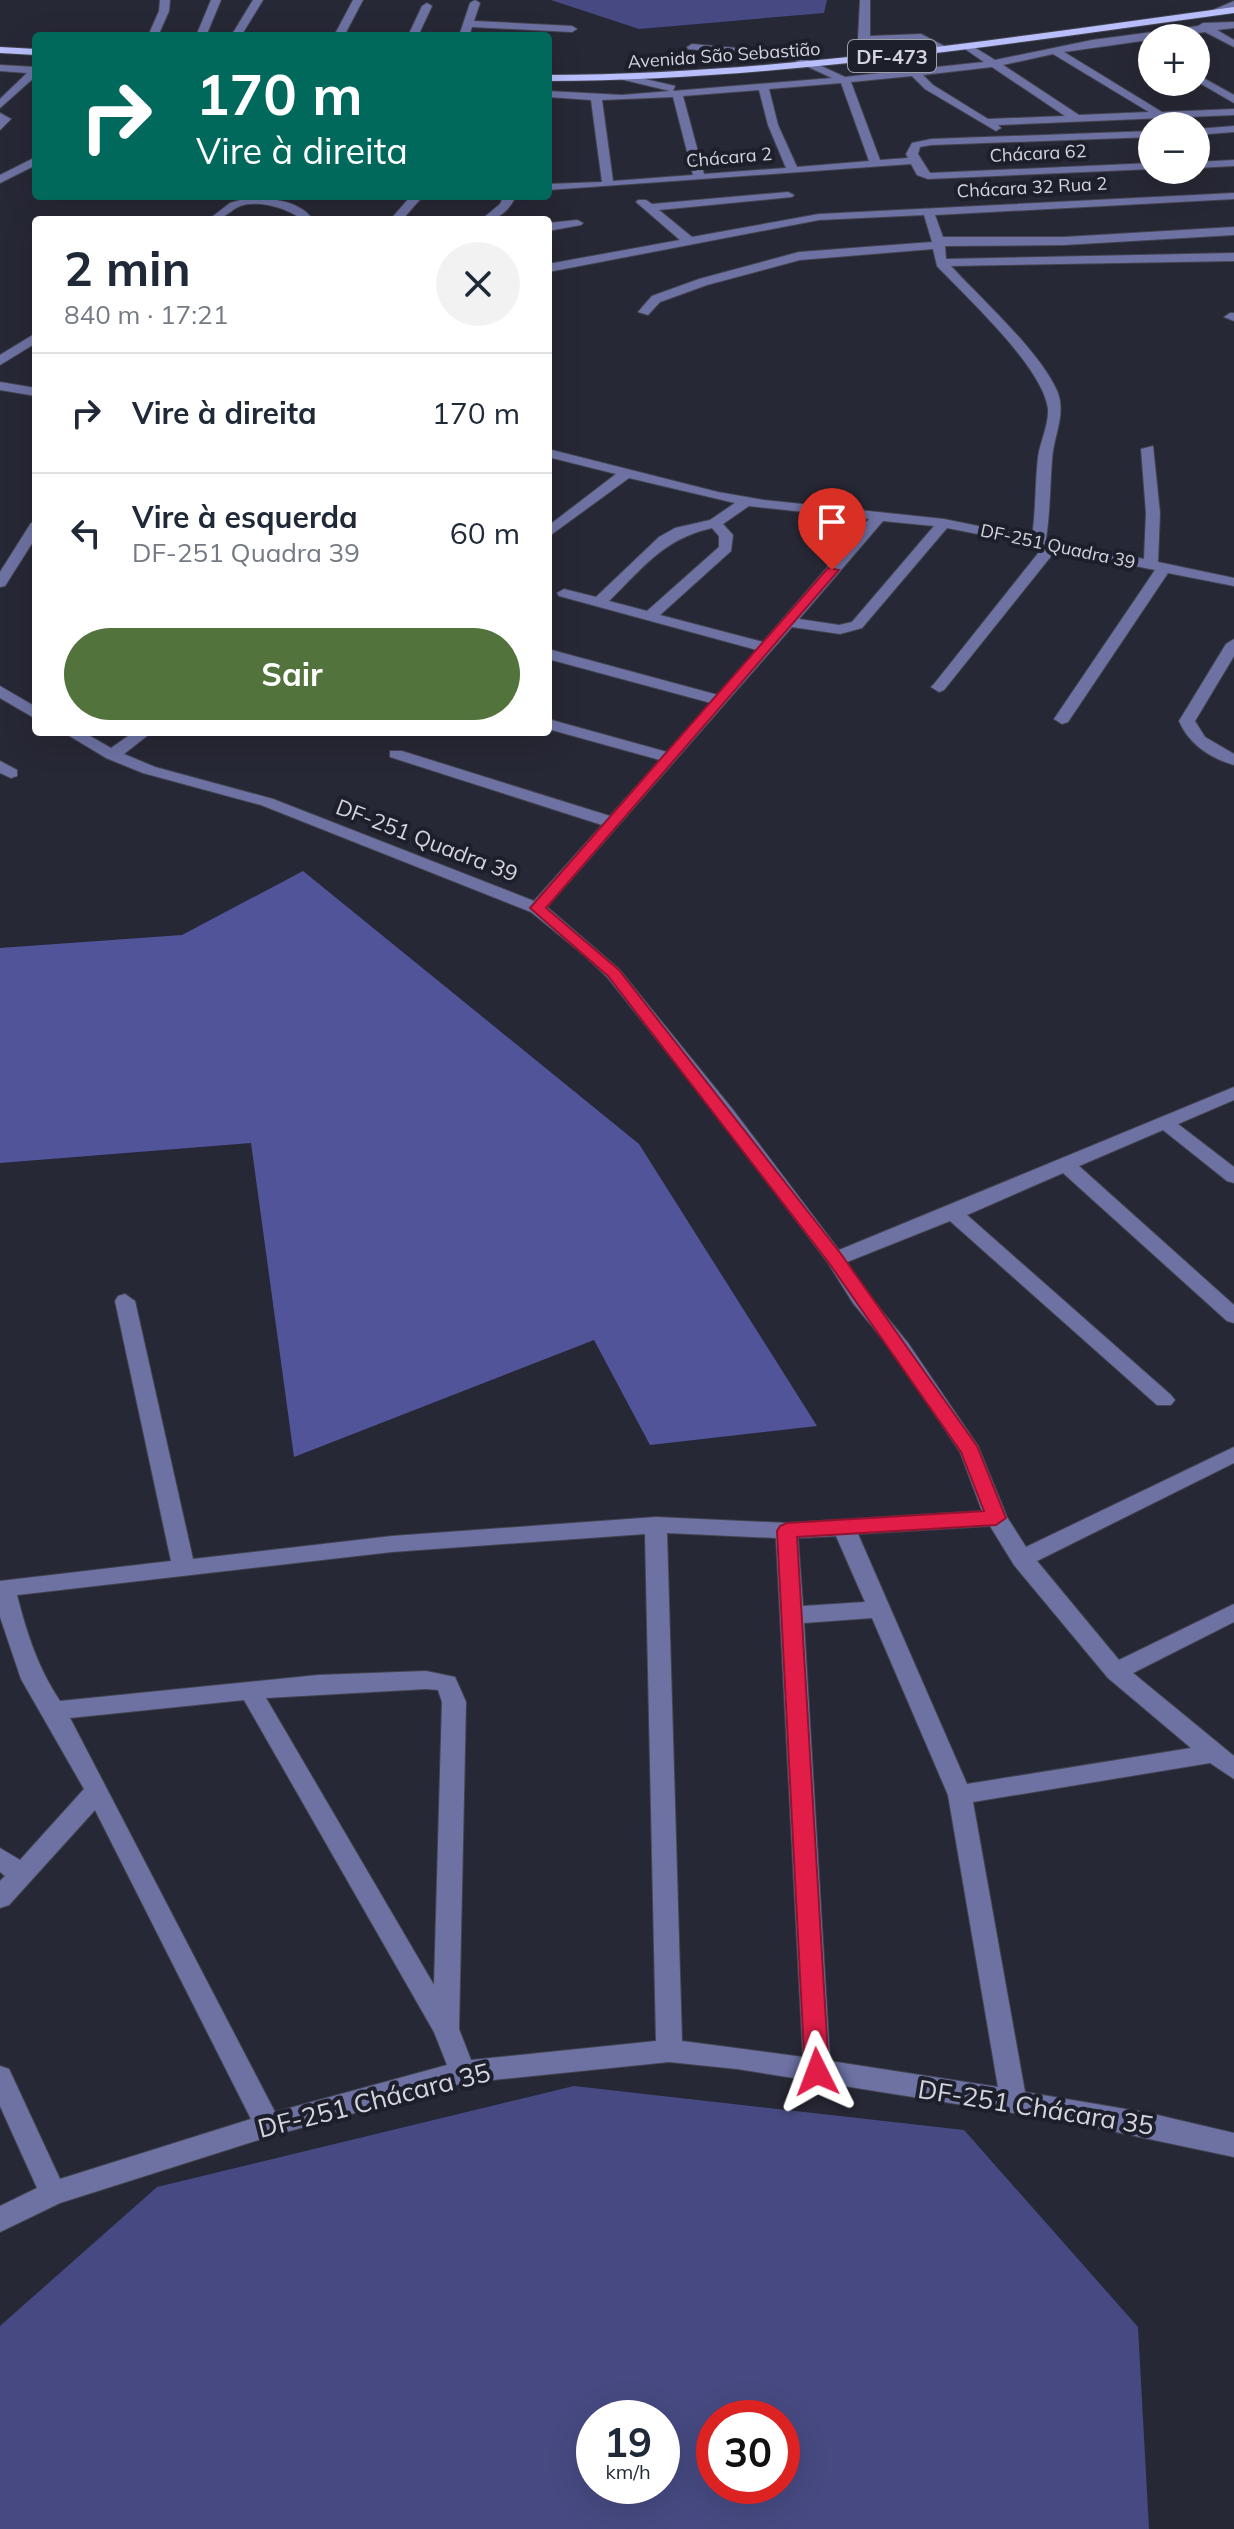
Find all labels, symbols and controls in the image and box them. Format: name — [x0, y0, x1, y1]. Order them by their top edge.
map controls — [1138, 24, 1210, 184]
button: + — [1138, 24, 1210, 96]
street label: Avenida São Sebastião — [627, 37, 821, 73]
road number: DF-473 — [848, 40, 936, 72]
text: 170 m — [196, 59, 363, 129]
icon: right — [64, 64, 168, 168]
button: − — [1138, 112, 1210, 184]
text: Vire à direita — [196, 128, 408, 173]
street label: Chácara 62 — [989, 139, 1087, 167]
street label: Chácara 2 — [685, 142, 773, 172]
street label: Chácara 32 Rua 2 — [956, 172, 1108, 202]
text: 2 min — [64, 238, 191, 298]
button: close — [436, 242, 520, 326]
text: 840 m · 17:21 — [64, 298, 228, 331]
icon: right — [64, 391, 108, 435]
text: Vire à direita — [132, 394, 317, 432]
text: 170 m — [432, 394, 520, 432]
pin — [798, 488, 866, 570]
text: Vire à esquerda — [132, 498, 358, 536]
icon: arrive — [810, 500, 854, 544]
icon: left — [64, 511, 108, 555]
text: 60 m — [450, 514, 520, 552]
street label: DF-251 Quadra 39 — [978, 518, 1138, 574]
text: DF-251 Quadra 39 — [132, 536, 360, 569]
button: Sair — [64, 628, 520, 720]
street label: DF-251 Quadra 39 — [332, 792, 522, 888]
position arrow — [775, 2030, 859, 2114]
street label: DF-251 Chácara 35 — [254, 2055, 494, 2145]
street label: DF-251 Chácara 35 — [916, 2072, 1156, 2142]
speed limit sign: 30 — [696, 2400, 800, 2504]
text: 19 — [604, 2417, 652, 2467]
text: km/h — [605, 2459, 651, 2484]

